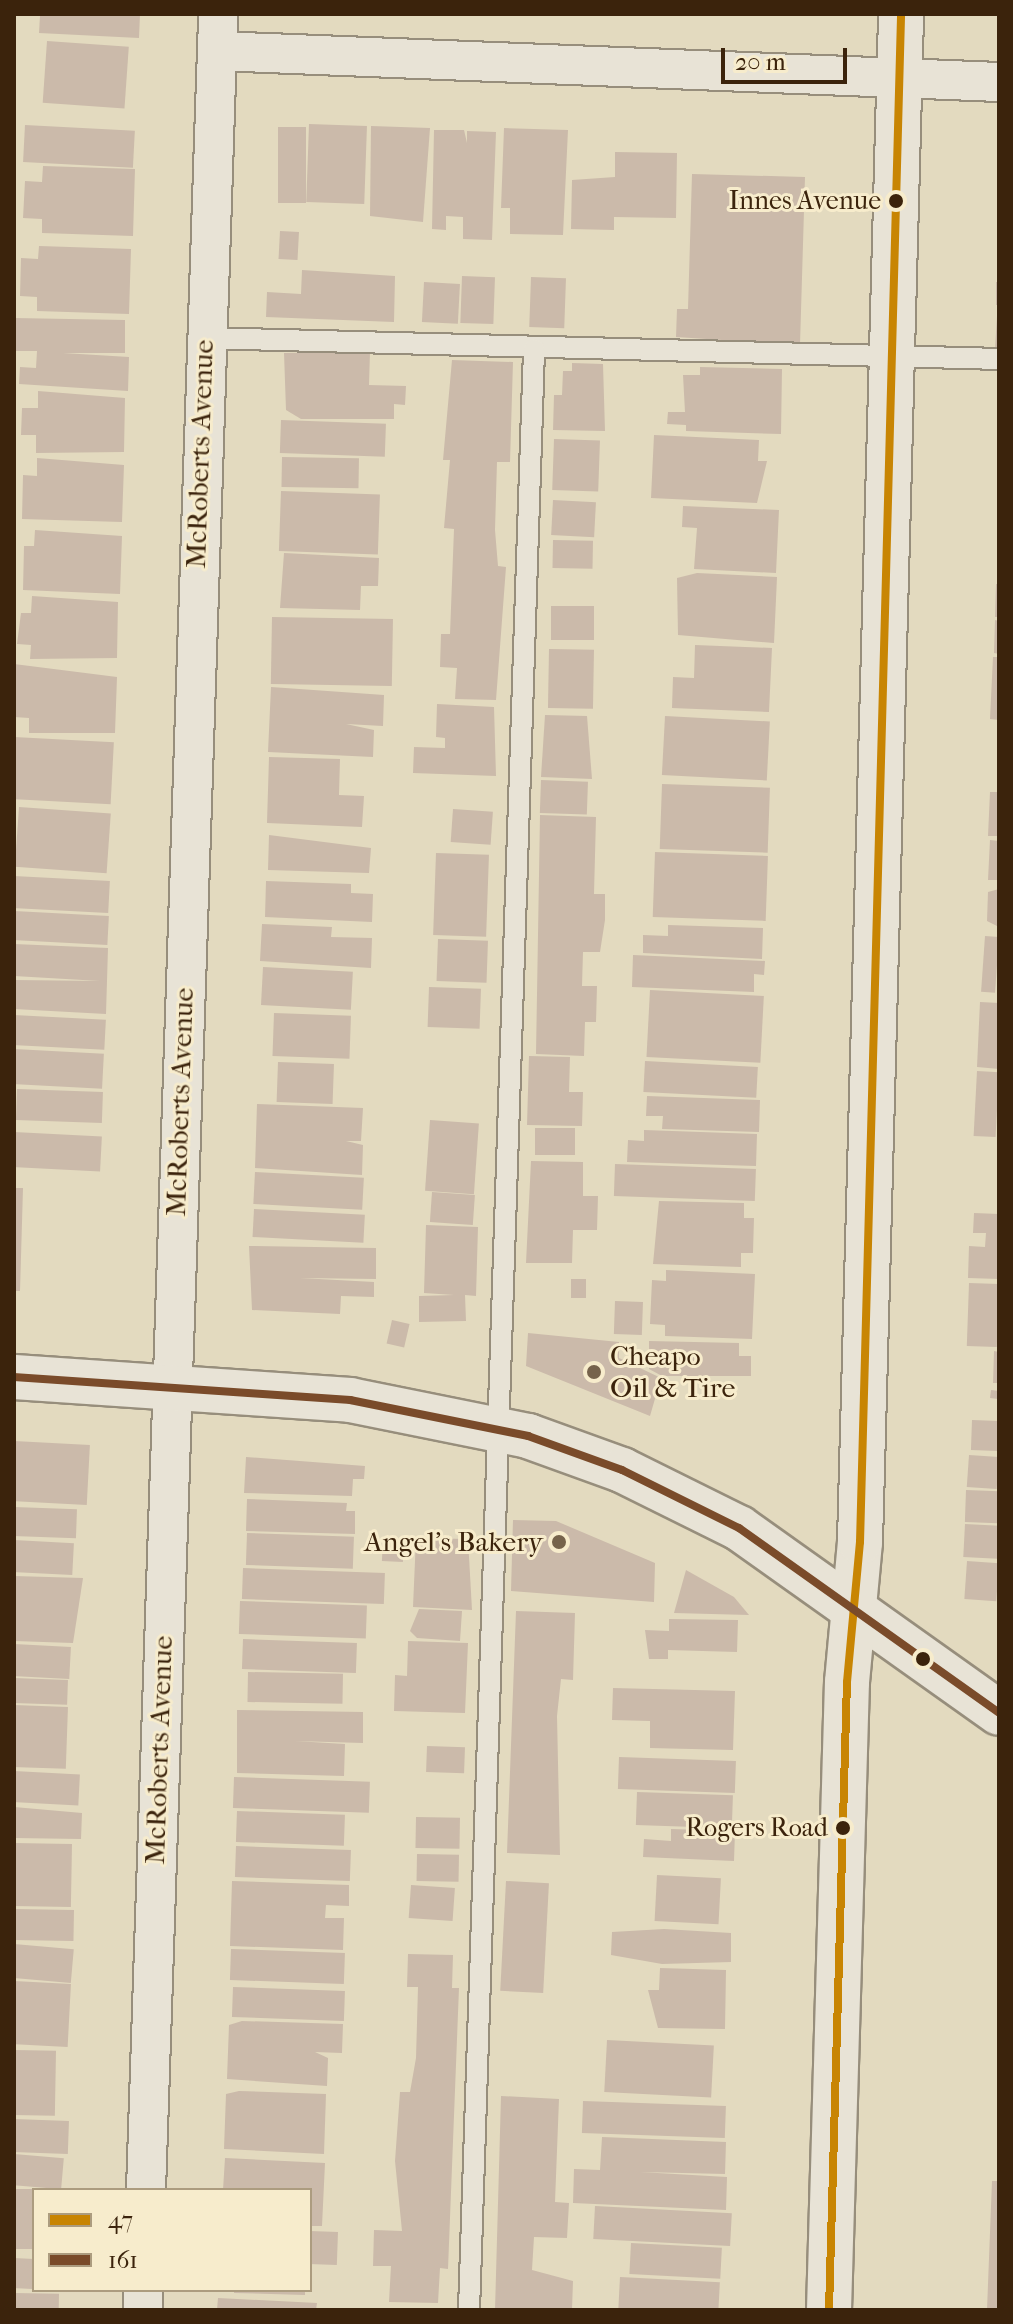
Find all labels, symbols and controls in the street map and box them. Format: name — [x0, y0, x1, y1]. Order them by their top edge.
scale bar — [725, 32, 851, 82]
text: 20 m — [735, 48, 786, 76]
place label: Innes Avenue — [729, 185, 881, 217]
marker: Innes Avenue — [888, 193, 904, 209]
street label: McRoberts Avenue — [179, 339, 221, 569]
street label: McRoberts Avenue — [159, 987, 201, 1217]
place label: Cheapo Oil & Tire — [610, 1339, 735, 1405]
marker: Cheapo Oil & Tire — [585, 1363, 603, 1381]
place label: Angel's Bakery — [364, 1525, 543, 1559]
marker: Angel's Bakery — [550, 1533, 568, 1551]
street label: McRoberts Avenue — [138, 1635, 180, 1865]
unlabelled marker — [915, 1651, 931, 1667]
place label: Rogers Road — [685, 1812, 828, 1844]
marker: Rogers Road — [835, 1820, 851, 1836]
legend — [32, 2188, 312, 2292]
text: 47 — [108, 2206, 133, 2234]
text: 161 — [108, 2246, 138, 2274]

